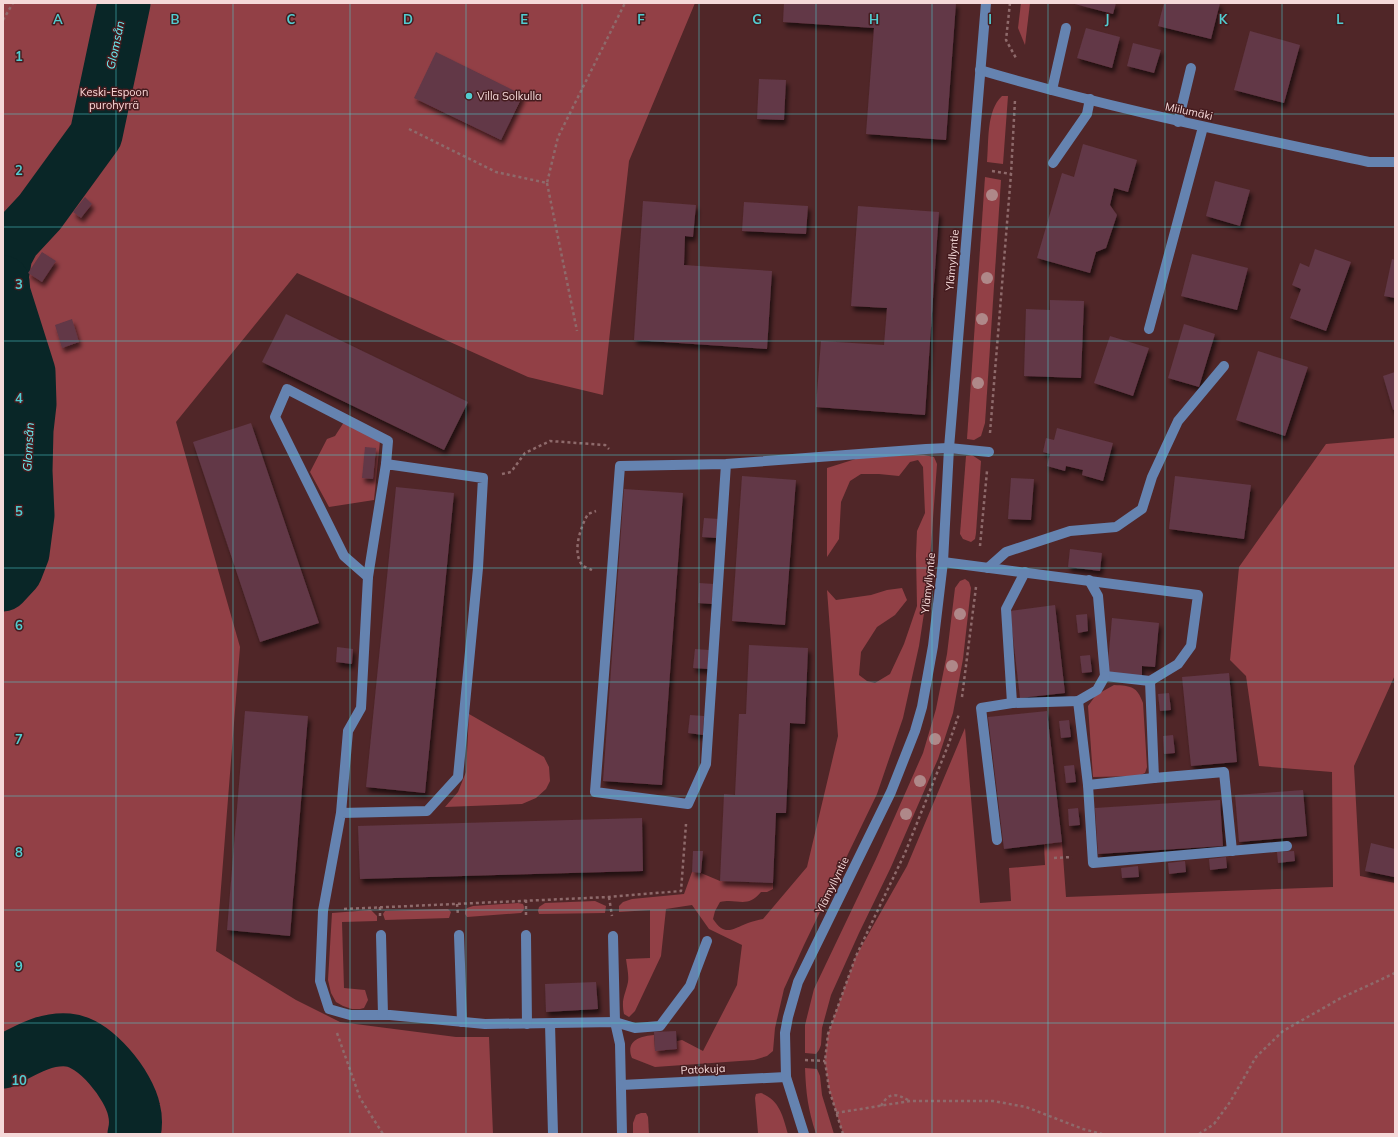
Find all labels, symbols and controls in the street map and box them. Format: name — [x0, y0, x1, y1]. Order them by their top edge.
text: A — [53, 11, 63, 27]
text: B — [171, 11, 180, 27]
text: C — [287, 11, 296, 27]
text: D — [403, 11, 413, 27]
text: E — [520, 11, 528, 27]
text: F — [637, 11, 645, 27]
text: G — [752, 11, 762, 27]
text: H — [869, 11, 879, 27]
text: I — [988, 11, 992, 27]
text: J — [1105, 11, 1109, 27]
text: K — [1219, 11, 1229, 27]
text: L — [1336, 11, 1344, 27]
water label: Glomsån — [103, 19, 127, 71]
text: 1 — [15, 48, 23, 64]
park label: Keski-Espoon purohyrrä — [80, 85, 148, 112]
place label: Villa Solkulla — [477, 89, 542, 103]
marker: Villa Solkulla — [464, 91, 474, 101]
street label: Miilumäki — [1164, 99, 1214, 123]
text: 2 — [15, 162, 23, 178]
street label: Ylämyllyntie — [942, 229, 962, 292]
text: 3 — [15, 276, 23, 292]
text: 4 — [15, 390, 23, 406]
water label: Glomsån — [19, 422, 37, 472]
text: 5 — [15, 503, 23, 519]
street label: Ylämyllyntie — [918, 552, 938, 615]
text: 6 — [15, 617, 23, 633]
text: 7 — [15, 731, 23, 747]
text: 8 — [15, 844, 23, 860]
street label: Ylämyllyntie — [812, 854, 852, 917]
text: 9 — [15, 958, 23, 974]
street label: Patokuja — [680, 1061, 726, 1077]
text: 10 — [11, 1072, 27, 1088]

